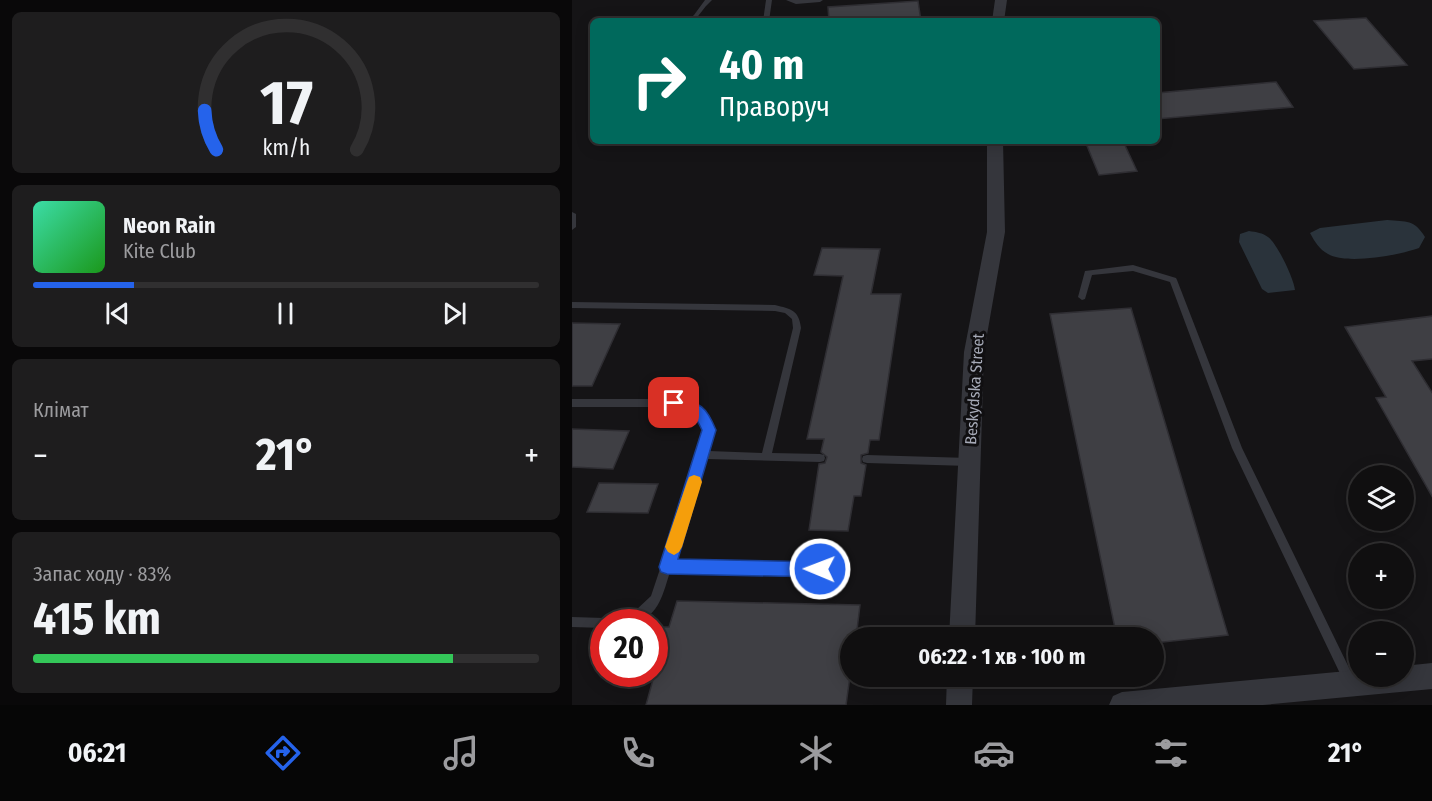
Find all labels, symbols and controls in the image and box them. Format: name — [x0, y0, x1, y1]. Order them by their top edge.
text: 40 m — [719, 40, 804, 90]
icon: right — [620, 42, 698, 120]
text: 17 — [260, 66, 312, 141]
text: Праворуч — [719, 91, 830, 123]
text: km/h — [262, 135, 310, 161]
text: Neon Rain — [123, 212, 216, 239]
text: Kite Club — [123, 239, 196, 263]
icon: previous — [101, 297, 134, 330]
icon: pause — [269, 297, 302, 330]
icon: next — [438, 297, 471, 330]
street label: Beskydska Street — [961, 332, 988, 445]
pin — [648, 377, 699, 428]
icon: arrive — [657, 386, 690, 419]
text: Клімат — [33, 398, 89, 422]
text: 21° — [256, 428, 316, 482]
text: − — [33, 436, 48, 476]
text: + — [524, 436, 539, 476]
map controls — [1348, 465, 1414, 687]
button: layers — [1348, 465, 1414, 531]
position arrow — [788, 537, 852, 601]
button: + — [1348, 543, 1414, 609]
text: Запас ходу · 83% — [33, 562, 171, 586]
text: 415 km — [33, 592, 161, 646]
speed limit sign: 20 — [590, 609, 668, 687]
button: − — [1348, 621, 1414, 687]
text: 06:22 · 1 хв · 100 m — [918, 643, 1086, 670]
icon: directions — [262, 732, 304, 774]
icon: music — [440, 732, 482, 774]
icon: phone — [617, 732, 659, 774]
icon: climate — [795, 732, 837, 774]
icon: car — [973, 732, 1015, 774]
icon: filters — [1150, 732, 1192, 774]
text: 06:21 — [68, 737, 126, 769]
text: 21° — [1328, 737, 1364, 769]

